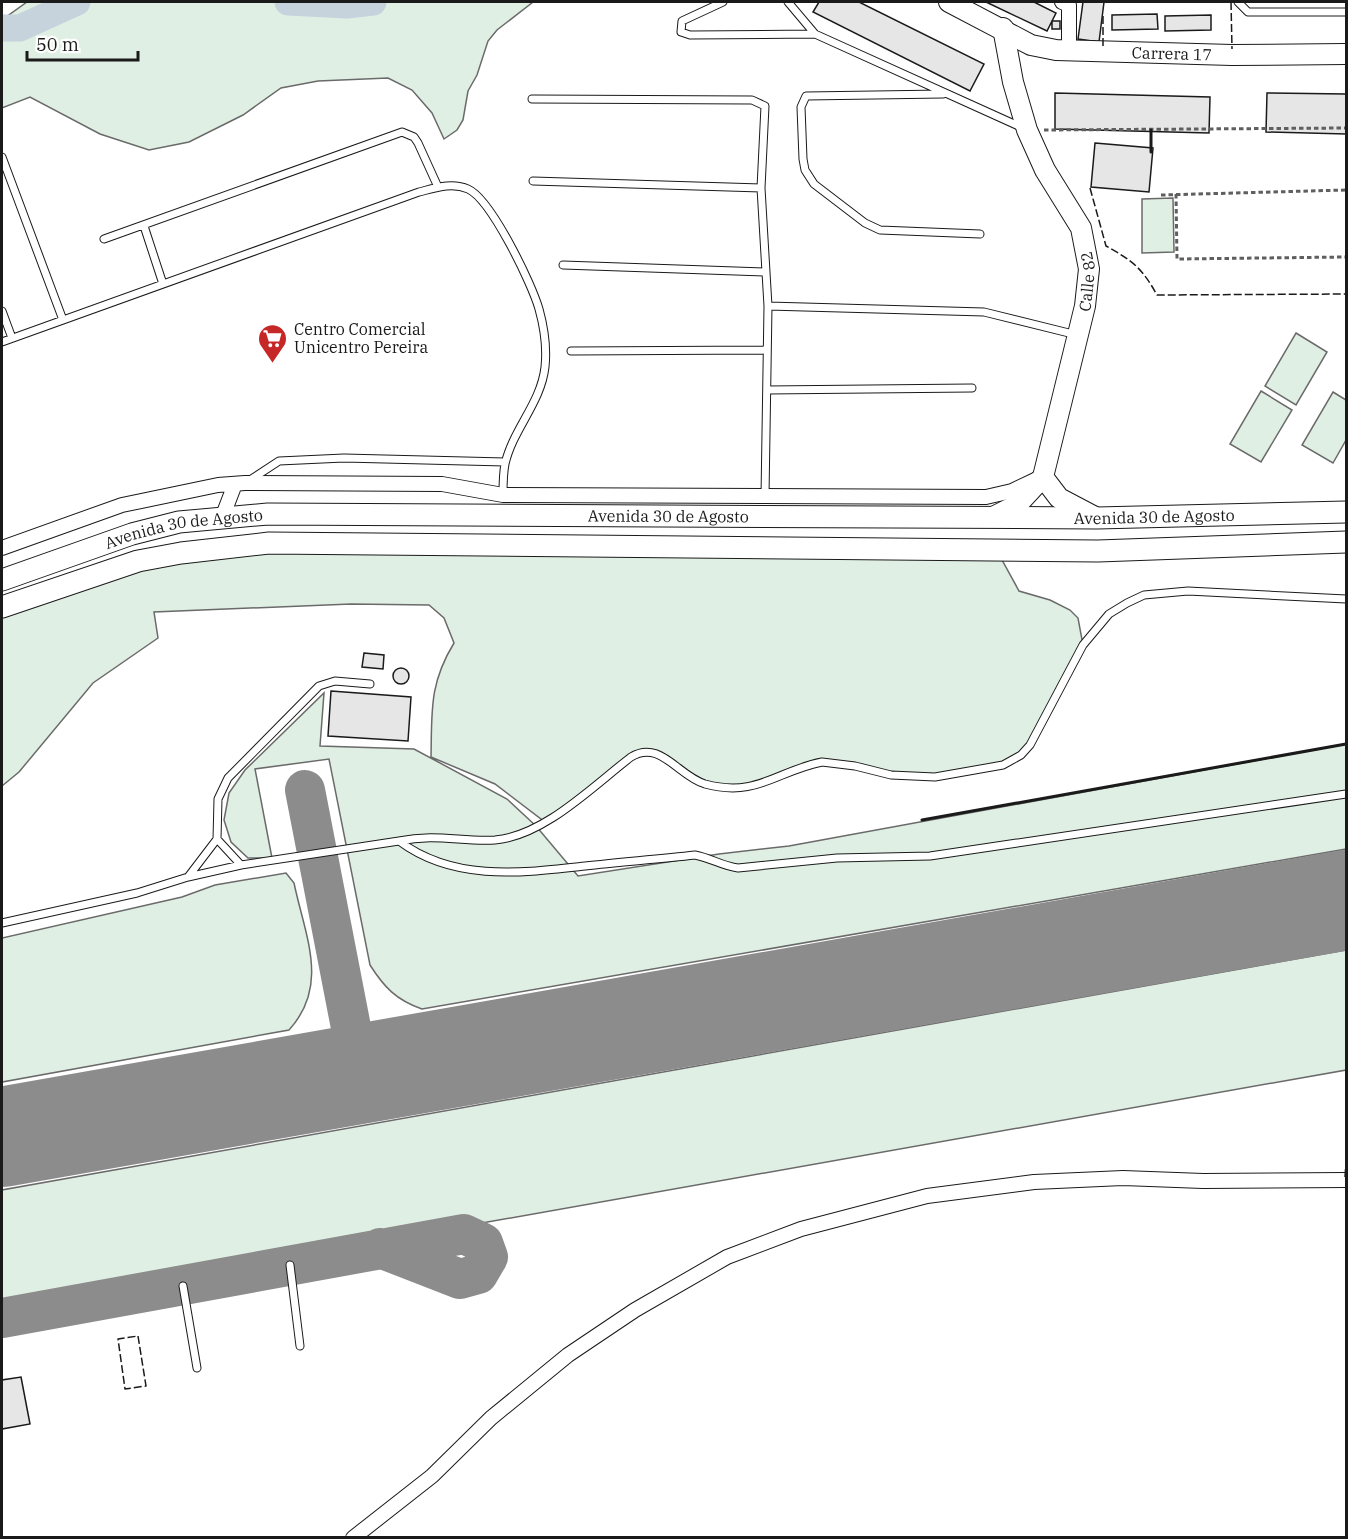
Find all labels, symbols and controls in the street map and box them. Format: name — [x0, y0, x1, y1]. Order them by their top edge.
scale bar — [27, 24, 138, 62]
text: 50 m — [36, 33, 79, 56]
street label: Carrera 17 — [1131, 42, 1212, 64]
street label: Calle 82 — [1074, 250, 1099, 313]
place label: Centro Comercial Unicentro Pereira — [294, 319, 428, 357]
supermarket icon: Centro Comercial Unicentro Pereira — [257, 322, 289, 364]
street label: Avenida 30 de Agosto — [102, 505, 264, 553]
street label: Avenida 30 de Agosto — [1074, 505, 1235, 528]
street label: Avenida 30 de Agosto — [588, 506, 749, 526]

